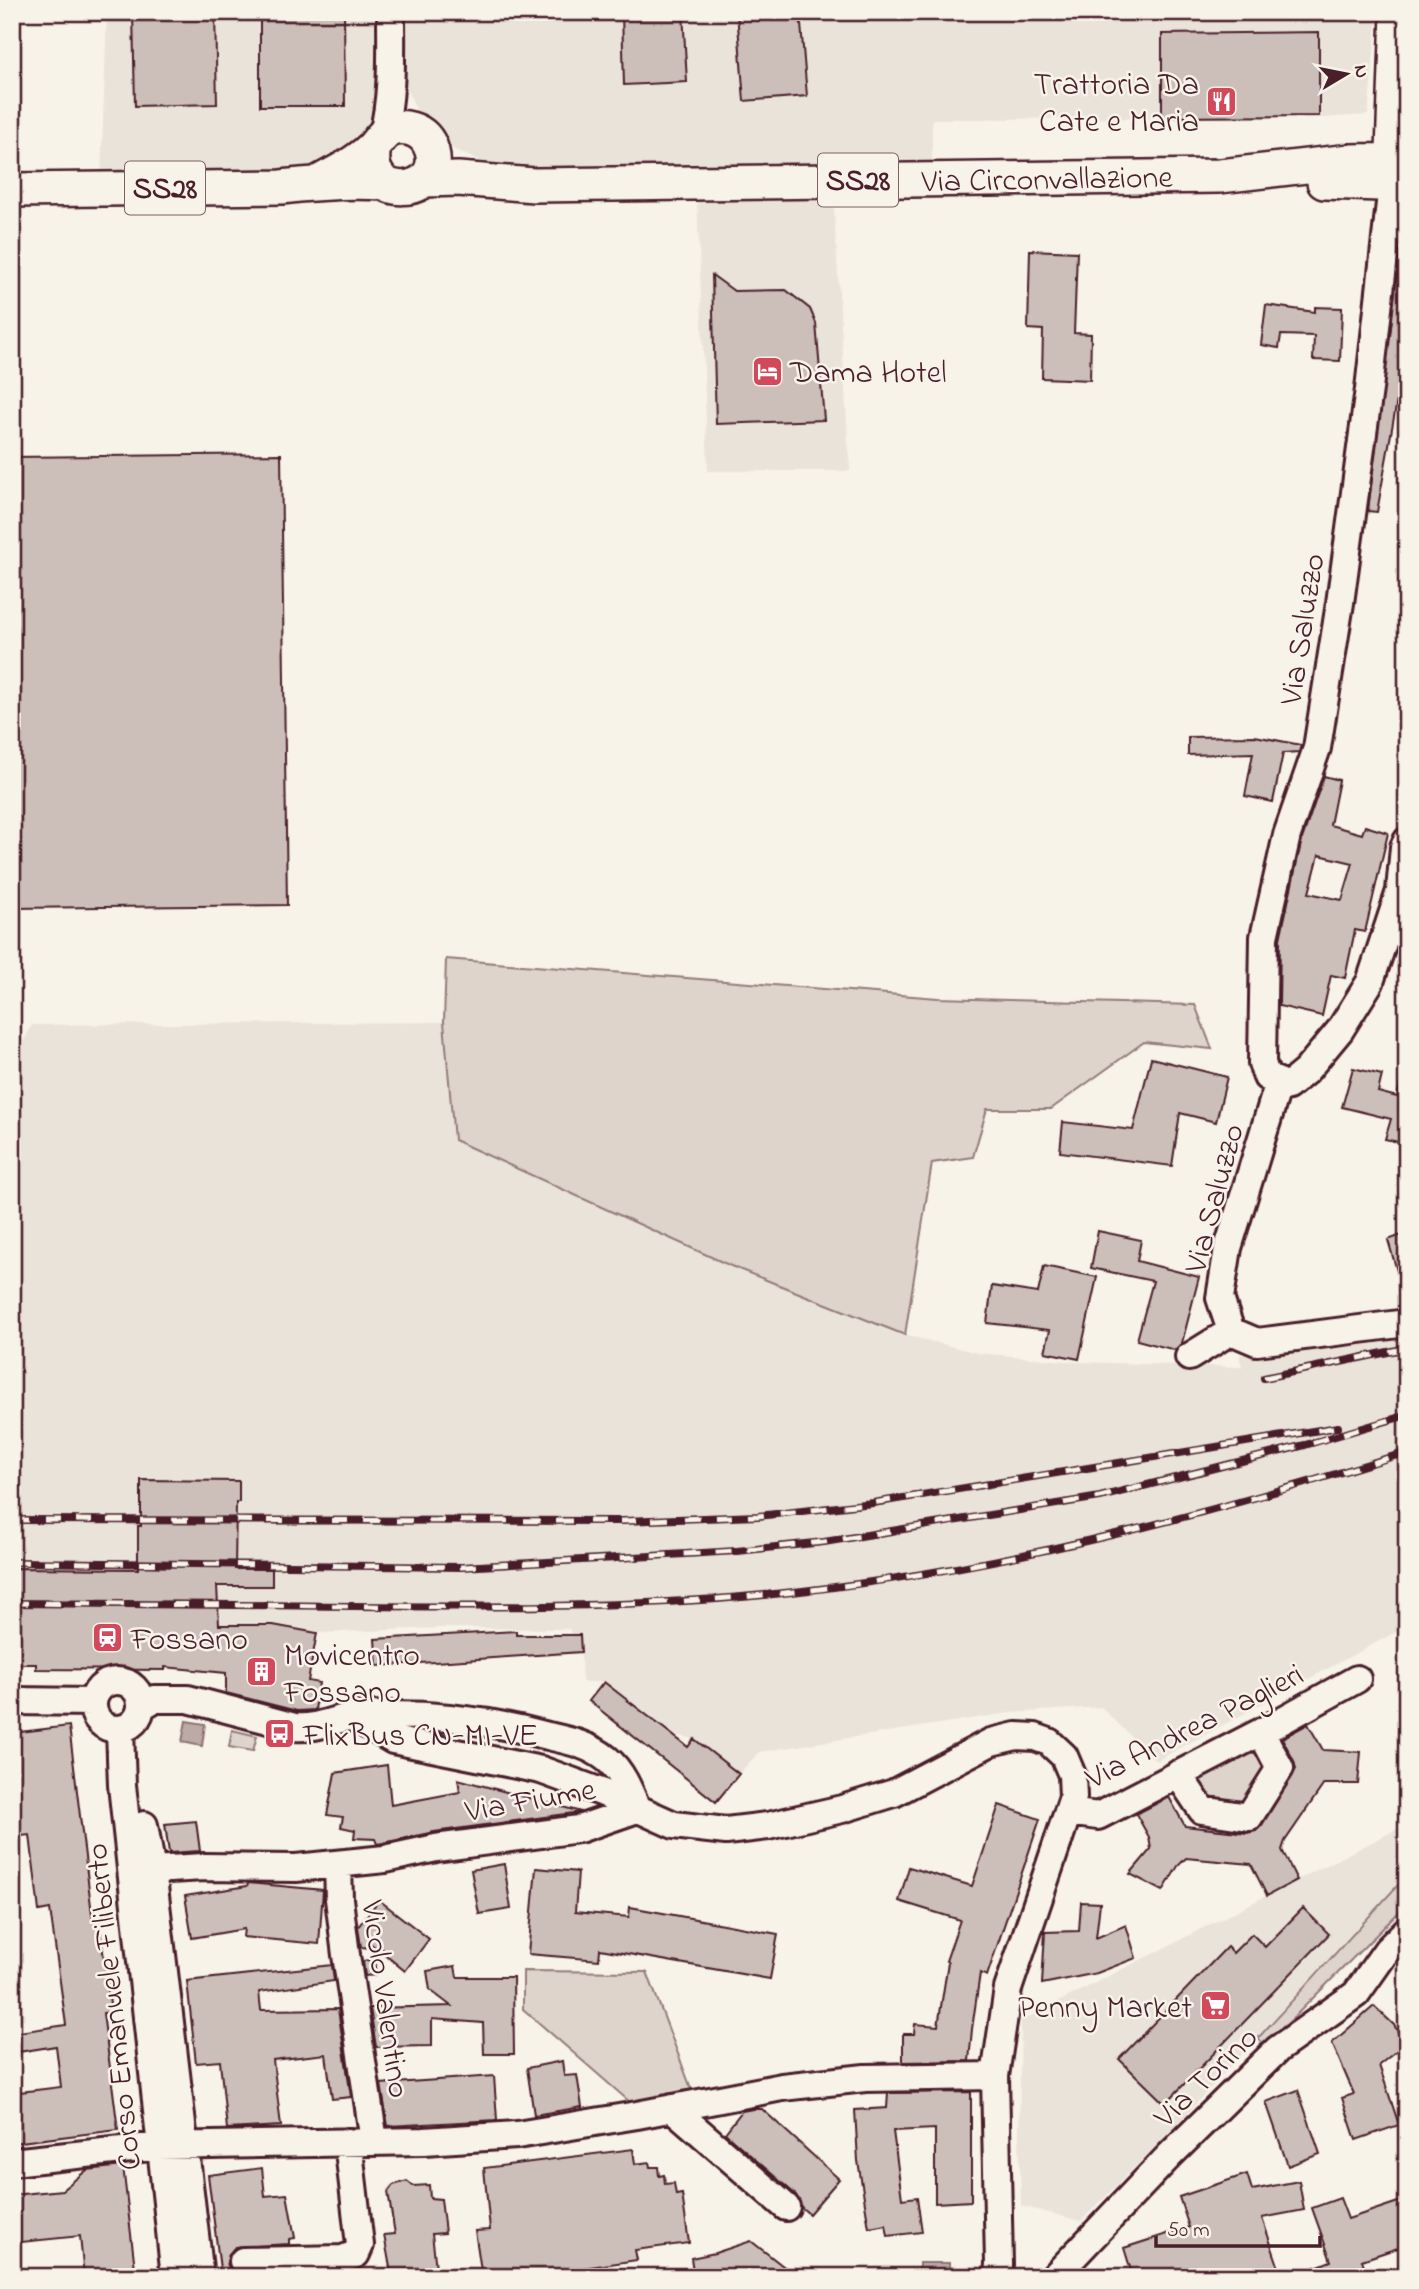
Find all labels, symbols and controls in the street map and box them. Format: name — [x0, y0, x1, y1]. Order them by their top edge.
north arrow — [1310, 38, 1380, 108]
place label: Trattoria Da Cate e Maria — [1034, 63, 1199, 147]
text: N — [1346, 63, 1375, 80]
restaurant icon: Trattoria Da Cate e Maria — [1205, 84, 1239, 118]
road number: SS28 — [818, 154, 898, 206]
street label: Via Circonvallazione — [920, 156, 1174, 207]
road number: SS28 — [125, 162, 205, 214]
place label: Dama Hotel — [789, 351, 947, 398]
hotel icon: Dama Hotel — [750, 354, 784, 388]
street label: Via Saluzzo — [1269, 551, 1340, 710]
street label: Via Saluzzo — [1174, 1119, 1259, 1280]
place label: Fossano — [130, 1618, 248, 1665]
station icon: Fossano — [91, 1621, 125, 1655]
place label: Movicentro Fossano — [283, 1634, 420, 1718]
street label: Via Andrea Paglieri — [1078, 1653, 1313, 1804]
building icon: Movicentro Fossano — [244, 1655, 278, 1689]
place label: FlixBus CN-MI-VE — [302, 1714, 538, 1761]
bus stop icon: FlixBus CN-MI-VE — [263, 1717, 297, 1751]
street label: Via Fiume — [461, 1768, 600, 1837]
street label: Corso Emanuele Filiberto — [75, 1841, 156, 2173]
street label: Vicolo Valentino — [346, 1897, 421, 2101]
place label: Penny Market — [1018, 1986, 1192, 2033]
supermarket icon: Penny Market — [1198, 1989, 1232, 2023]
street label: Via Torino — [1144, 2017, 1270, 2141]
scale bar — [1156, 2205, 1321, 2249]
text: 50 m — [1167, 2216, 1210, 2246]

